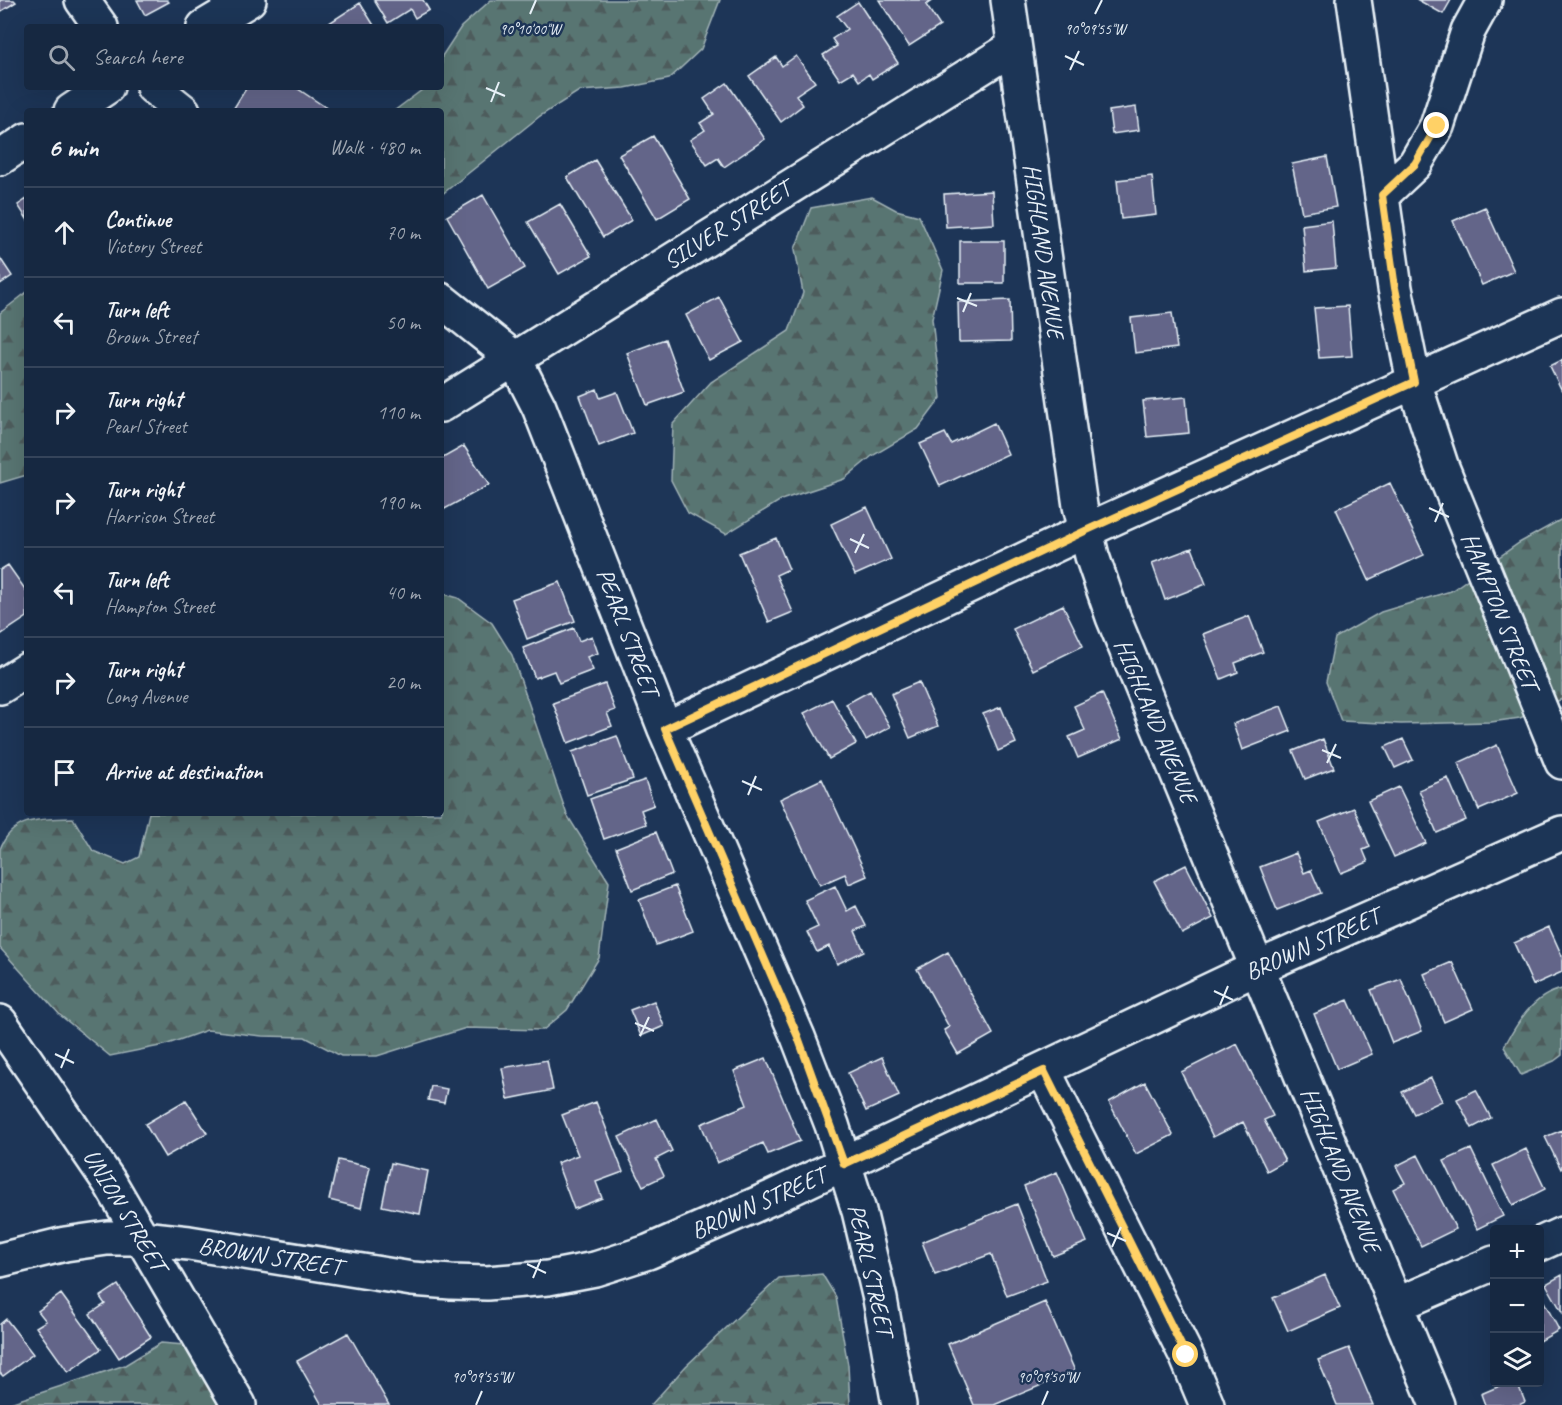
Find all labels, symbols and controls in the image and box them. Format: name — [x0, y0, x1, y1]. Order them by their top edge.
text: 90°10'00"W — [500, 20, 564, 39]
text: 90°09'55"W — [1065, 20, 1129, 39]
search box — [24, 24, 444, 90]
icon: search — [45, 41, 78, 74]
text: Search here — [93, 43, 183, 71]
route end — [1423, 112, 1449, 138]
text: 6 min — [48, 131, 98, 164]
text: Walk · 480 m — [330, 135, 420, 160]
street label: HIGHLAND AVENUE — [1017, 162, 1071, 343]
street label: SILVER STREET — [658, 171, 801, 276]
text: Continue — [105, 206, 171, 234]
icon: ahead — [48, 216, 81, 249]
text: 70 m — [386, 220, 420, 245]
text: Victory Street — [105, 234, 201, 259]
text: Turn left — [105, 296, 169, 324]
icon: left — [48, 306, 81, 339]
text: 50 m — [386, 310, 420, 335]
text: Brown Street — [105, 324, 197, 349]
text: Turn right — [105, 386, 182, 414]
icon: right — [48, 396, 81, 429]
text: 110 m — [377, 400, 420, 425]
text: Pearl Street — [105, 414, 187, 439]
text: Turn right — [105, 476, 182, 504]
icon: right — [48, 486, 81, 519]
text: 190 m — [377, 490, 420, 515]
text: Harrison Street — [105, 504, 214, 529]
street label: HAMPTON STREET — [1455, 528, 1547, 699]
street label: PEARL STREET — [590, 564, 668, 705]
text: Turn left — [105, 566, 169, 594]
icon: left — [48, 576, 81, 609]
text: 40 m — [386, 580, 420, 605]
text: Hampton Street — [105, 594, 214, 619]
street label: HIGHLAND AVENUE — [1108, 634, 1205, 810]
text: Turn right — [105, 656, 182, 684]
icon: right — [48, 666, 81, 699]
text: 20 m — [386, 670, 420, 695]
text: Long Avenue — [105, 684, 188, 709]
icon: arrive — [48, 756, 81, 789]
text: Arrive at destination — [105, 758, 262, 786]
street label: BROWN STREET — [1240, 899, 1389, 987]
street label: HIGHLAND AVENUE — [1294, 1083, 1389, 1260]
street label: UNION STREET — [77, 1143, 176, 1282]
street label: BROWN STREET — [686, 1158, 835, 1246]
street label: PEARL STREET — [841, 1201, 902, 1344]
map controls — [1490, 1225, 1544, 1387]
button: + — [1490, 1225, 1544, 1279]
street label: BROWN STREET — [197, 1230, 349, 1283]
button: − — [1490, 1279, 1544, 1333]
button: layers — [1490, 1333, 1544, 1387]
route start — [1172, 1341, 1198, 1367]
text: 90°09'55"W — [452, 1368, 516, 1387]
text: 90°09'50"W — [1018, 1368, 1082, 1387]

